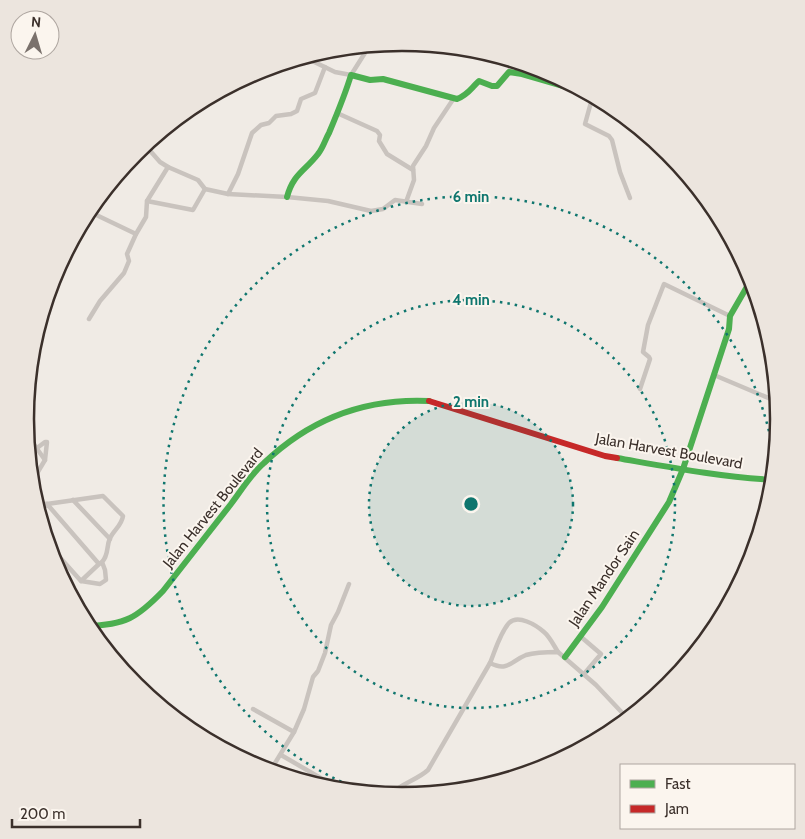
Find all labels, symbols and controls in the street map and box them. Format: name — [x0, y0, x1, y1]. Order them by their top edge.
north arrow — [10, 10, 60, 60]
text: N — [30, 13, 42, 31]
text: 6 min — [453, 188, 489, 206]
text: 4 min — [452, 291, 490, 309]
text: 2 min — [453, 393, 489, 411]
street label: Jalan Harvest Boulevard — [593, 429, 744, 473]
street label: Jalan Harvest Boulevard — [159, 444, 267, 572]
centre of rings — [462, 495, 480, 513]
street label: Jalan Mandor Sain — [564, 526, 643, 631]
legend — [620, 764, 795, 829]
text: Fast — [665, 775, 690, 793]
scale bar — [12, 796, 140, 828]
text: Jam — [664, 800, 689, 818]
text: 200 m — [20, 805, 65, 823]

